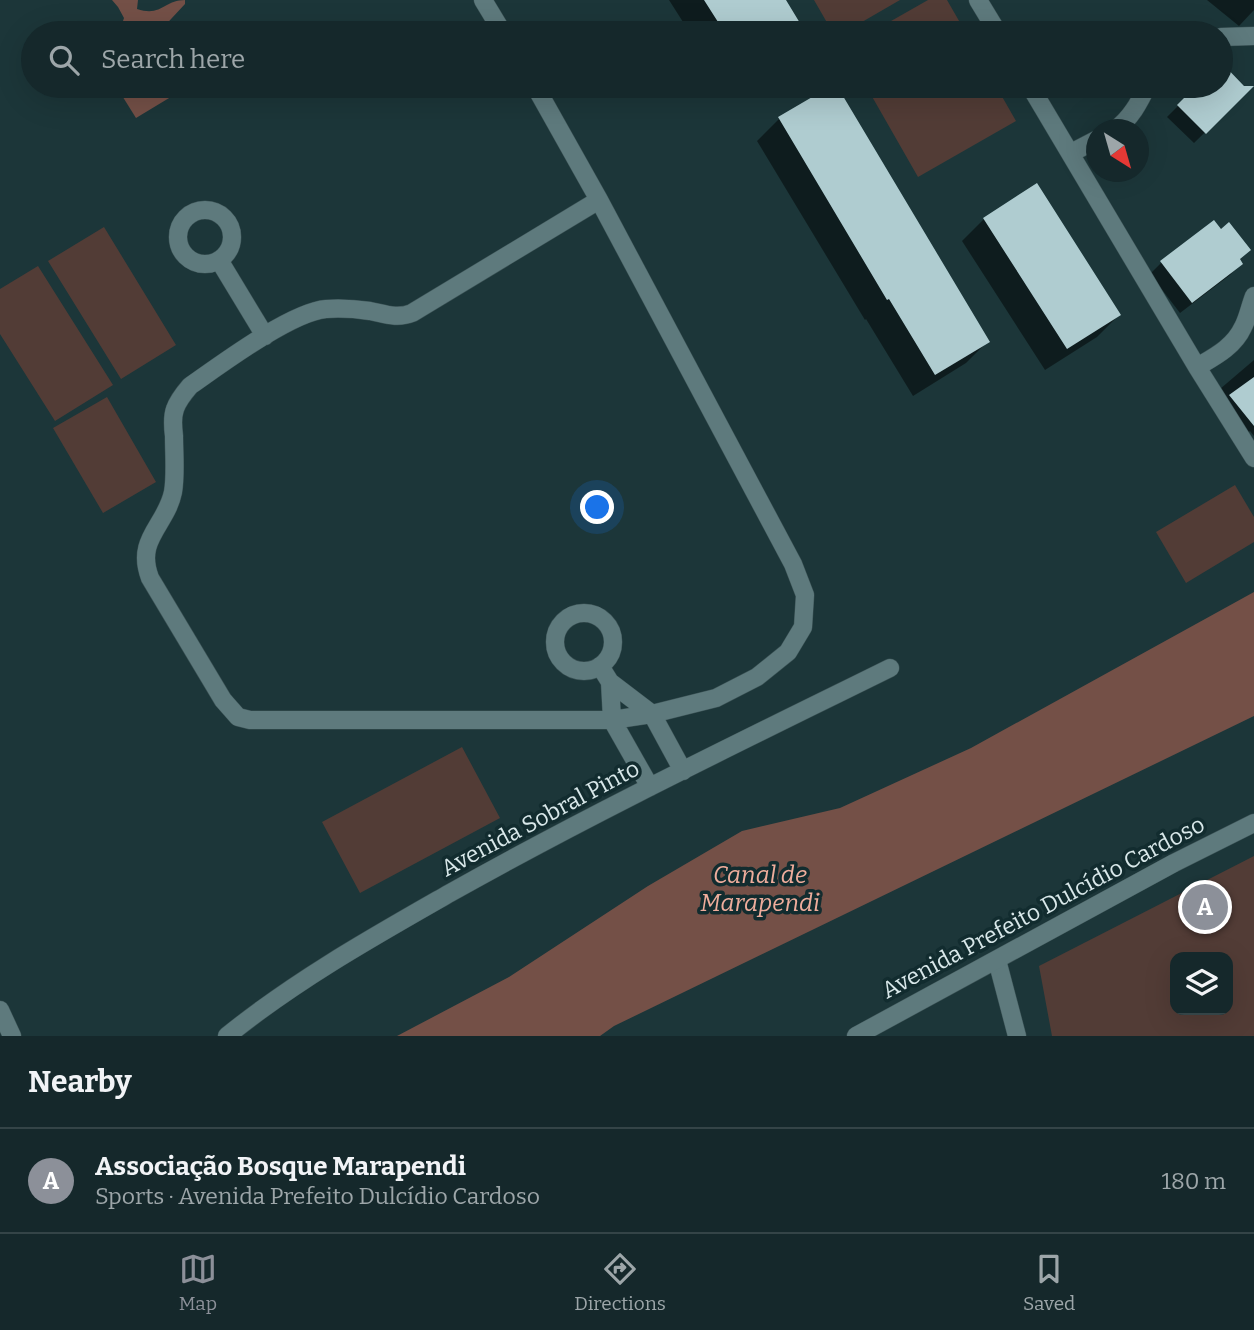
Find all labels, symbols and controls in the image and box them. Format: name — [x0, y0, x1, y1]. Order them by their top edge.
search box — [21, 21, 1233, 98]
icon: search — [45, 41, 83, 79]
text: Search here — [101, 44, 245, 75]
north arrow — [1086, 119, 1149, 182]
your location — [580, 490, 614, 524]
street label: Avenida Sobral Pinto — [436, 754, 644, 882]
street label: Avenida Prefeito Dulcídio Cardoso — [877, 810, 1209, 1004]
water label: Canal de Marapendi — [700, 861, 820, 917]
pin: A — [1182, 881, 1228, 933]
map controls — [1170, 952, 1233, 1015]
button: layers — [1170, 952, 1233, 1015]
text: Nearby — [28, 1064, 132, 1100]
text: Associação Bosque Marapendi — [95, 1151, 466, 1182]
text: A — [43, 1167, 59, 1195]
text: 180 m — [1162, 1167, 1226, 1195]
text: Sports · Avenida Prefeito Dulcídio Cardoso — [95, 1182, 540, 1210]
tab: Map — [179, 1250, 217, 1315]
tab: Directions — [574, 1250, 666, 1315]
tab: Saved — [1023, 1250, 1075, 1315]

